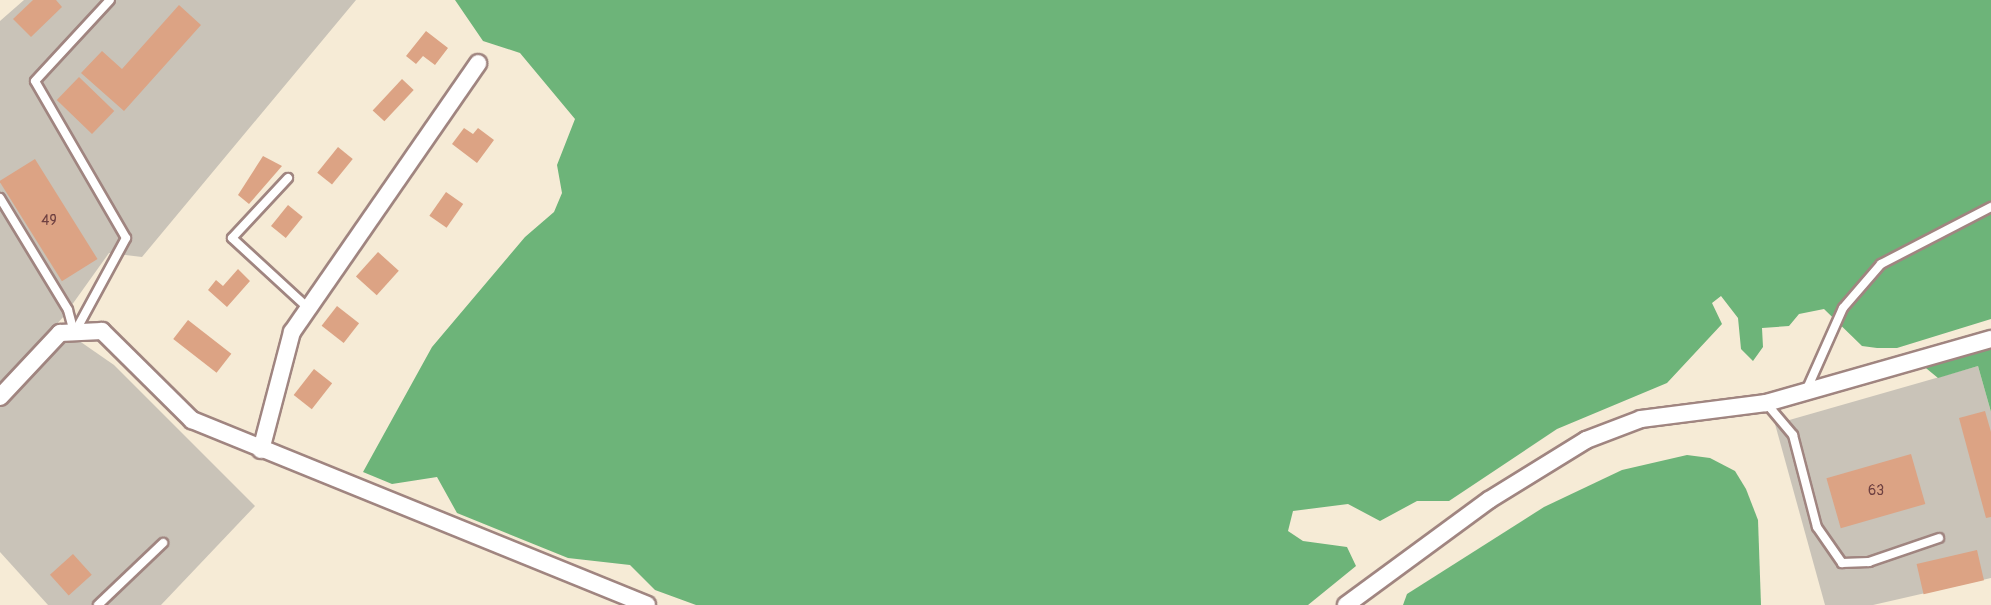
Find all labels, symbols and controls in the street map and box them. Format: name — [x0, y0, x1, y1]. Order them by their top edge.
house number: 49 — [41, 213, 57, 229]
house number: 63 — [1868, 483, 1884, 499]

